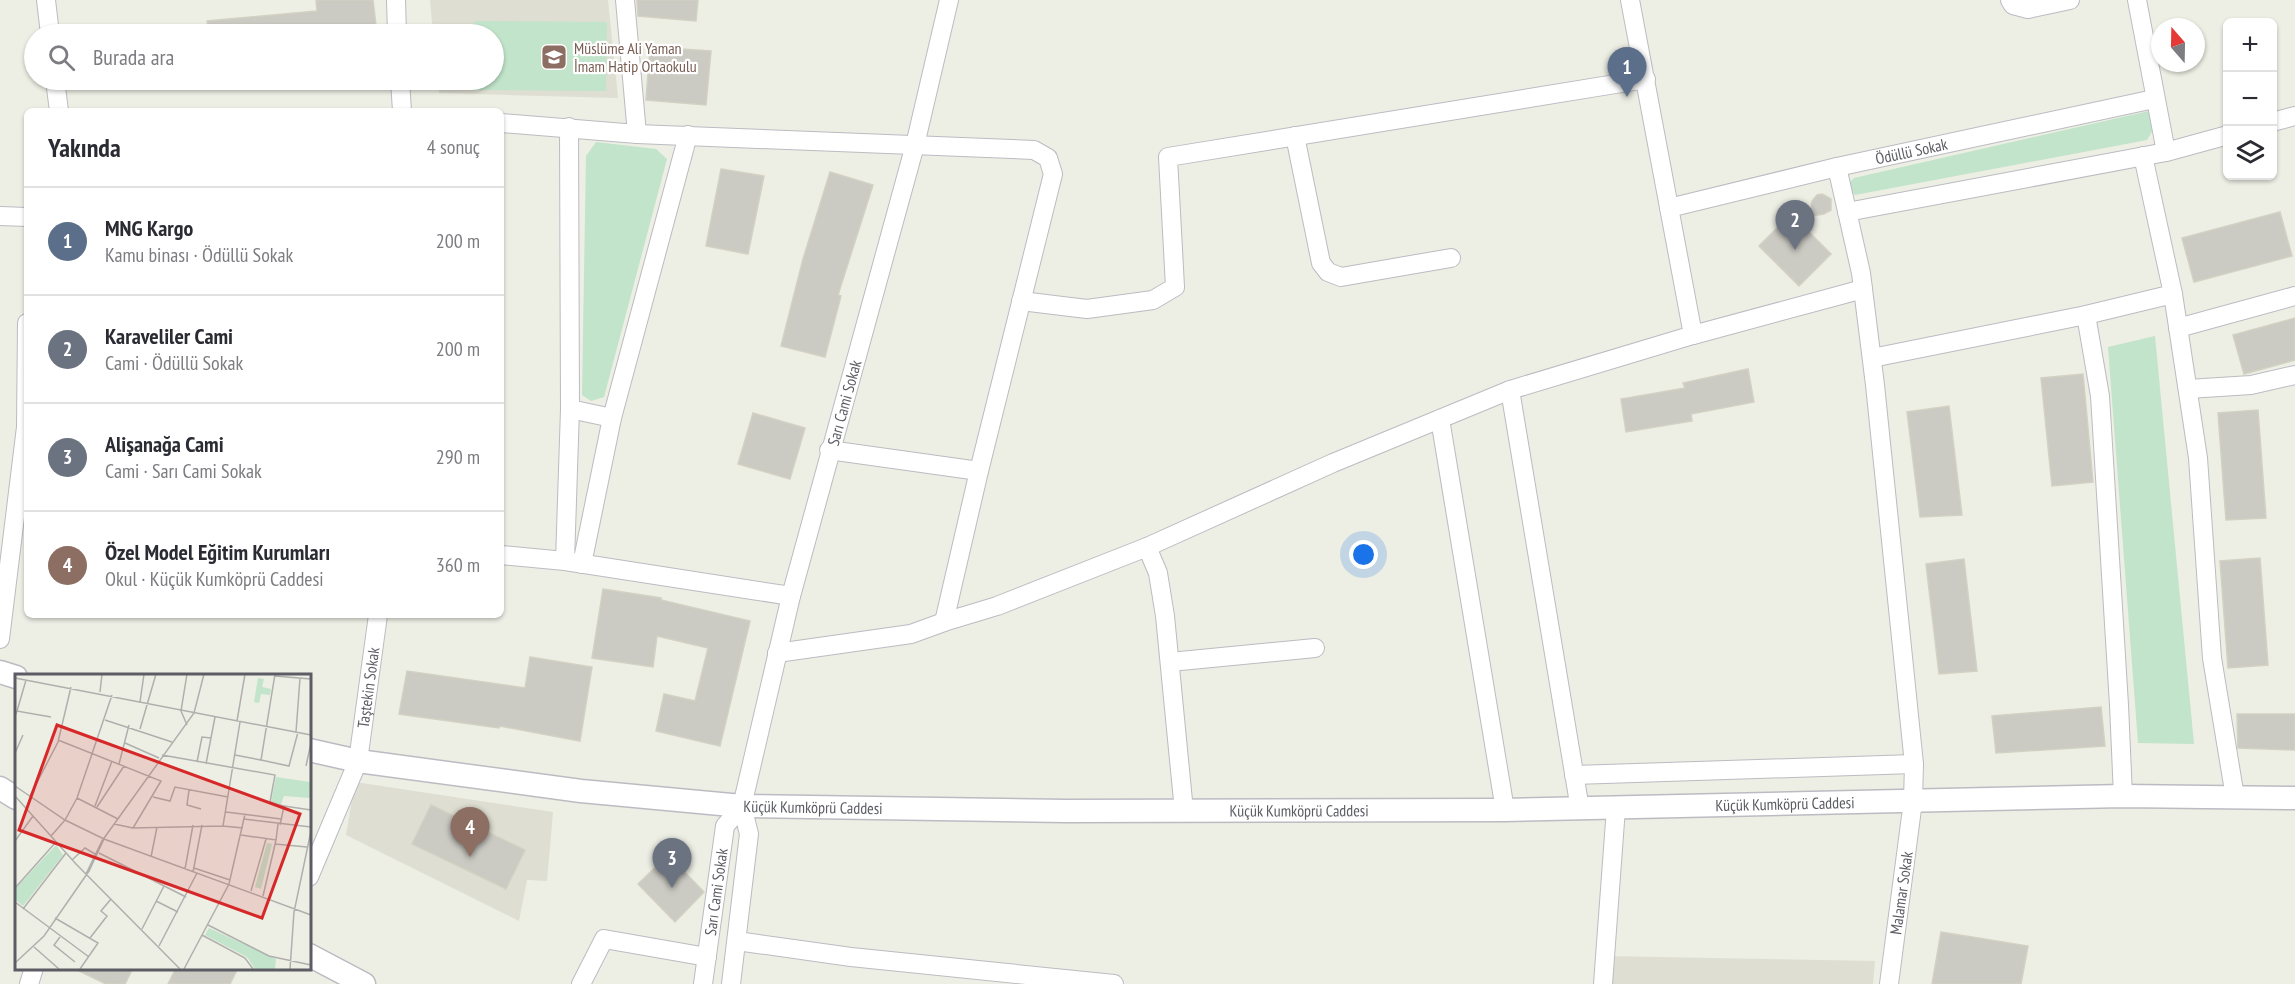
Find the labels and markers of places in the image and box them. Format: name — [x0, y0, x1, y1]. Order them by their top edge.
place label: Müslüme Ali Yaman İmam Hatip Ortaokulu — [574, 38, 697, 76]
school or university icon: Müslüme Ali Yaman İmam Hatip Ortaokulu — [539, 42, 569, 72]
pin: 1 — [1608, 48, 1646, 97]
pin: 2 — [1776, 200, 1814, 250]
pin: 4 — [450, 808, 490, 857]
pin: 3 — [652, 838, 692, 888]

